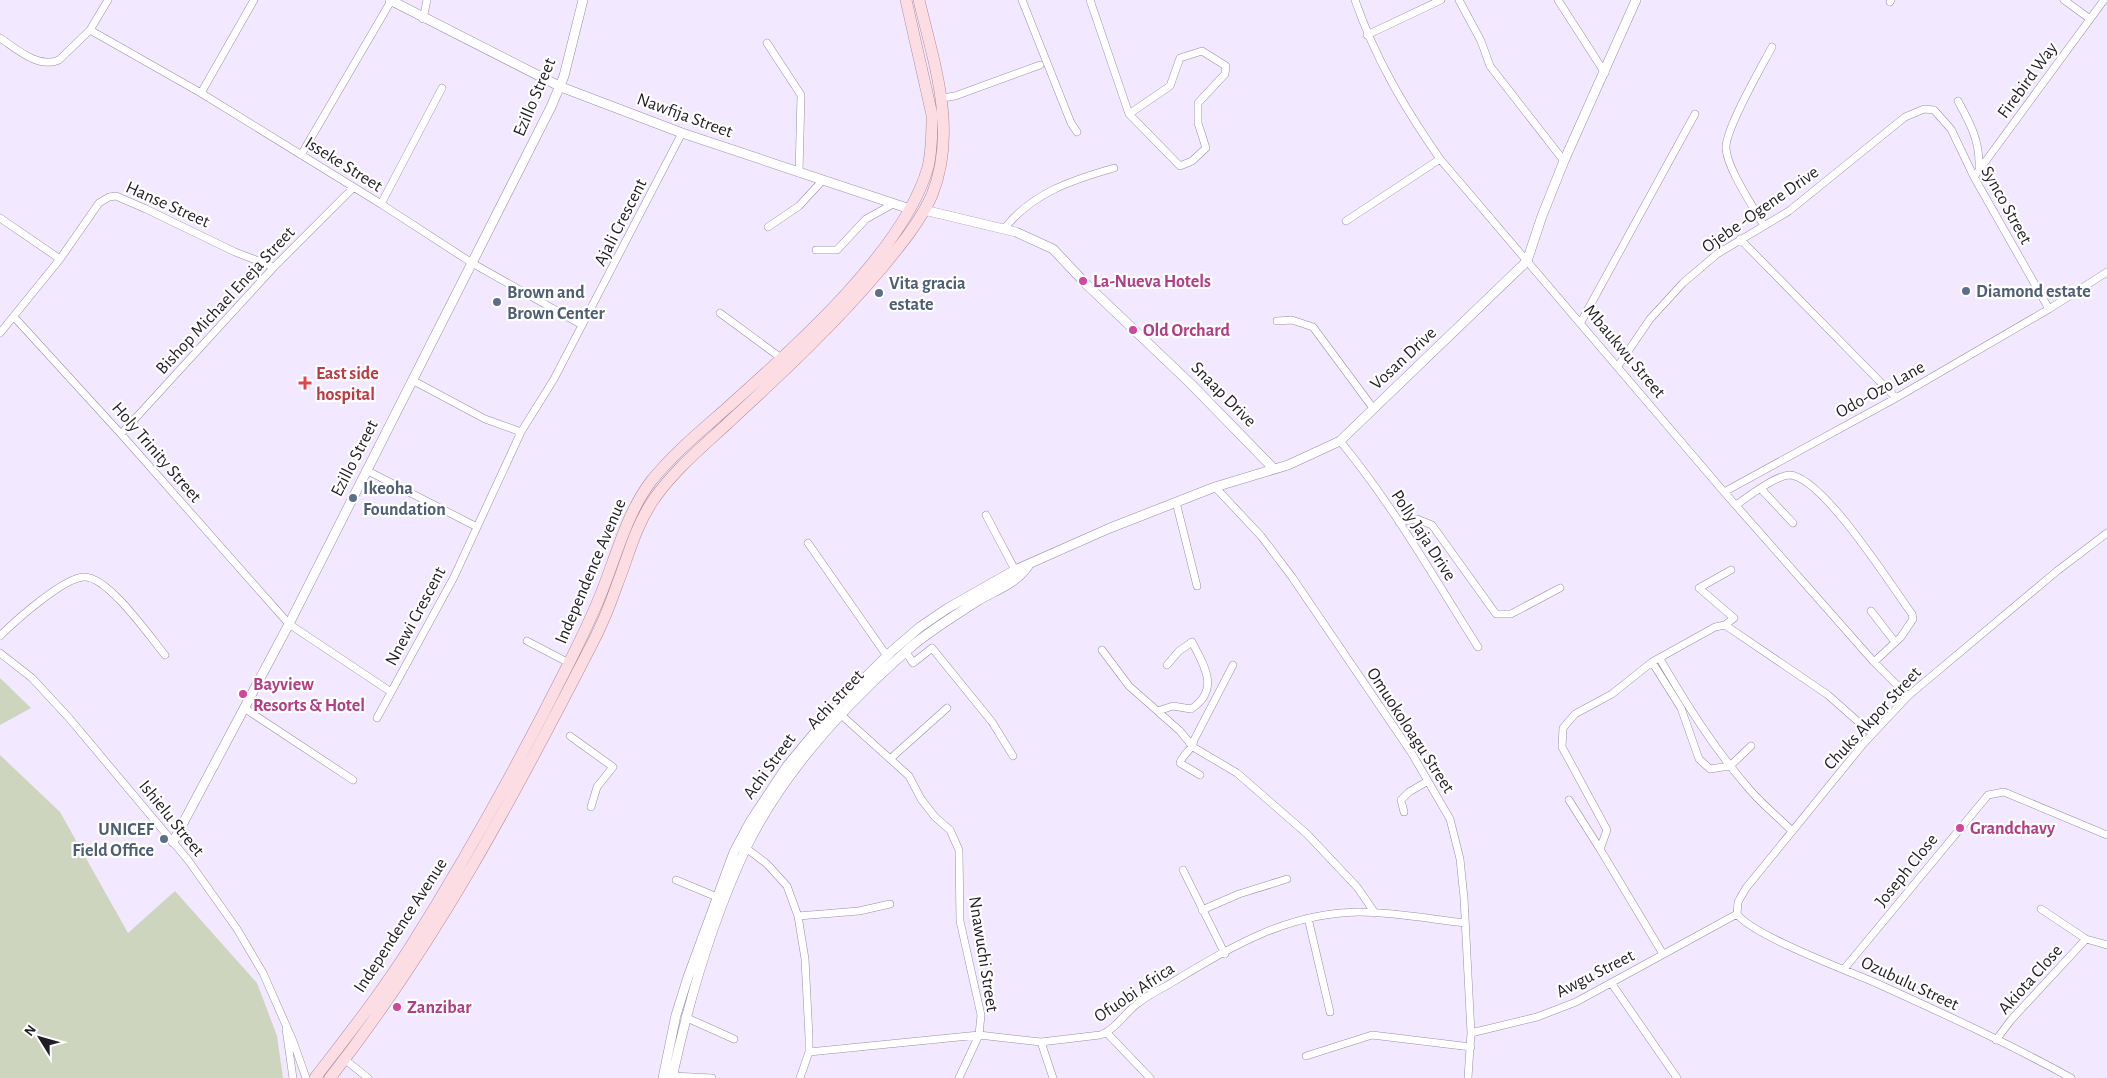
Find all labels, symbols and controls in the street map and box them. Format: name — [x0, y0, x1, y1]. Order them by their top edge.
street label: Firebird Way — [1994, 39, 2061, 122]
street label: Ezillo Street — [510, 55, 560, 139]
street label: Nawfija Street — [634, 90, 735, 142]
street label: Isseke Street — [302, 134, 386, 196]
street label: Ojebe -Ogene Drive — [1699, 163, 1822, 257]
street label: Synco Street — [1977, 163, 2035, 248]
street label: Ajali Crescent — [591, 176, 651, 269]
street label: Hanse Street — [123, 178, 212, 231]
street label: Bishop Michael Eneja Street — [153, 223, 299, 378]
place label: La-Nueva Hotels — [1093, 273, 1211, 291]
place label: Vita gracia estate — [889, 275, 966, 314]
marker: La-Nueva Hotels — [1077, 275, 1089, 287]
place label: Diamond estate — [1976, 283, 2091, 301]
place label: Brown and Brown Center — [507, 284, 606, 323]
marker: Diamond estate — [1960, 285, 1972, 297]
marker: Vita gracia estate — [873, 287, 885, 299]
marker: Brown and Brown Center — [491, 296, 503, 308]
street label: Mbaukwu Street — [1580, 301, 1669, 402]
place label: Old Orchard — [1143, 322, 1231, 340]
marker: Old Orchard — [1127, 324, 1139, 336]
street label: Vosan Drive — [1367, 324, 1440, 394]
street label: Odo-Ozo Lane — [1833, 358, 1928, 422]
street label: Snaap Drive — [1187, 359, 1259, 431]
place label: East side hospital — [316, 365, 379, 404]
marker: East side hospital — [298, 376, 312, 390]
street label: Holy Trinity Street — [108, 399, 205, 506]
street label: Ezillo Street — [328, 417, 382, 500]
place label: Ikeoha Foundation — [363, 480, 446, 519]
street label: Polly Jaja Drive — [1387, 487, 1459, 584]
marker: Ikeoha Foundation — [347, 492, 359, 504]
street label: Independence Avenue — [552, 496, 630, 647]
street label: Nnewi Crescent — [382, 564, 450, 669]
street label: Chuks Akpor Street — [1821, 664, 1925, 774]
street label: Omuokoloagu Street — [1363, 665, 1457, 797]
street label: Achi street — [804, 666, 868, 733]
place label: Bayview Resorts & Hotel — [253, 676, 365, 715]
marker: Bayview Resorts & Hotel — [237, 688, 249, 700]
street label: Achi Street — [740, 730, 800, 803]
street label: Ishielu Street — [135, 777, 207, 860]
place label: Grandchavy — [1970, 820, 2056, 838]
place label: UNICEF Field Office — [72, 821, 155, 860]
marker: Grandchavy — [1954, 822, 1966, 834]
street label: Joseph Close — [1872, 831, 1942, 911]
marker: UNICEF Field Office — [158, 833, 170, 845]
street label: Independence Avenue — [351, 855, 451, 996]
street label: Nnawuchi Street — [965, 895, 1001, 1013]
street label: Akiota Close — [1995, 942, 2066, 1018]
street label: Awgu Street — [1553, 946, 1638, 1001]
street label: Ozubulu Street — [1858, 953, 1961, 1014]
street label: Ofuobi Africa — [1091, 959, 1178, 1026]
place label: Zanzibar — [407, 999, 472, 1017]
marker: Zanzibar — [391, 1001, 403, 1013]
north arrow — [15, 1013, 65, 1063]
text: N — [22, 1023, 39, 1039]

